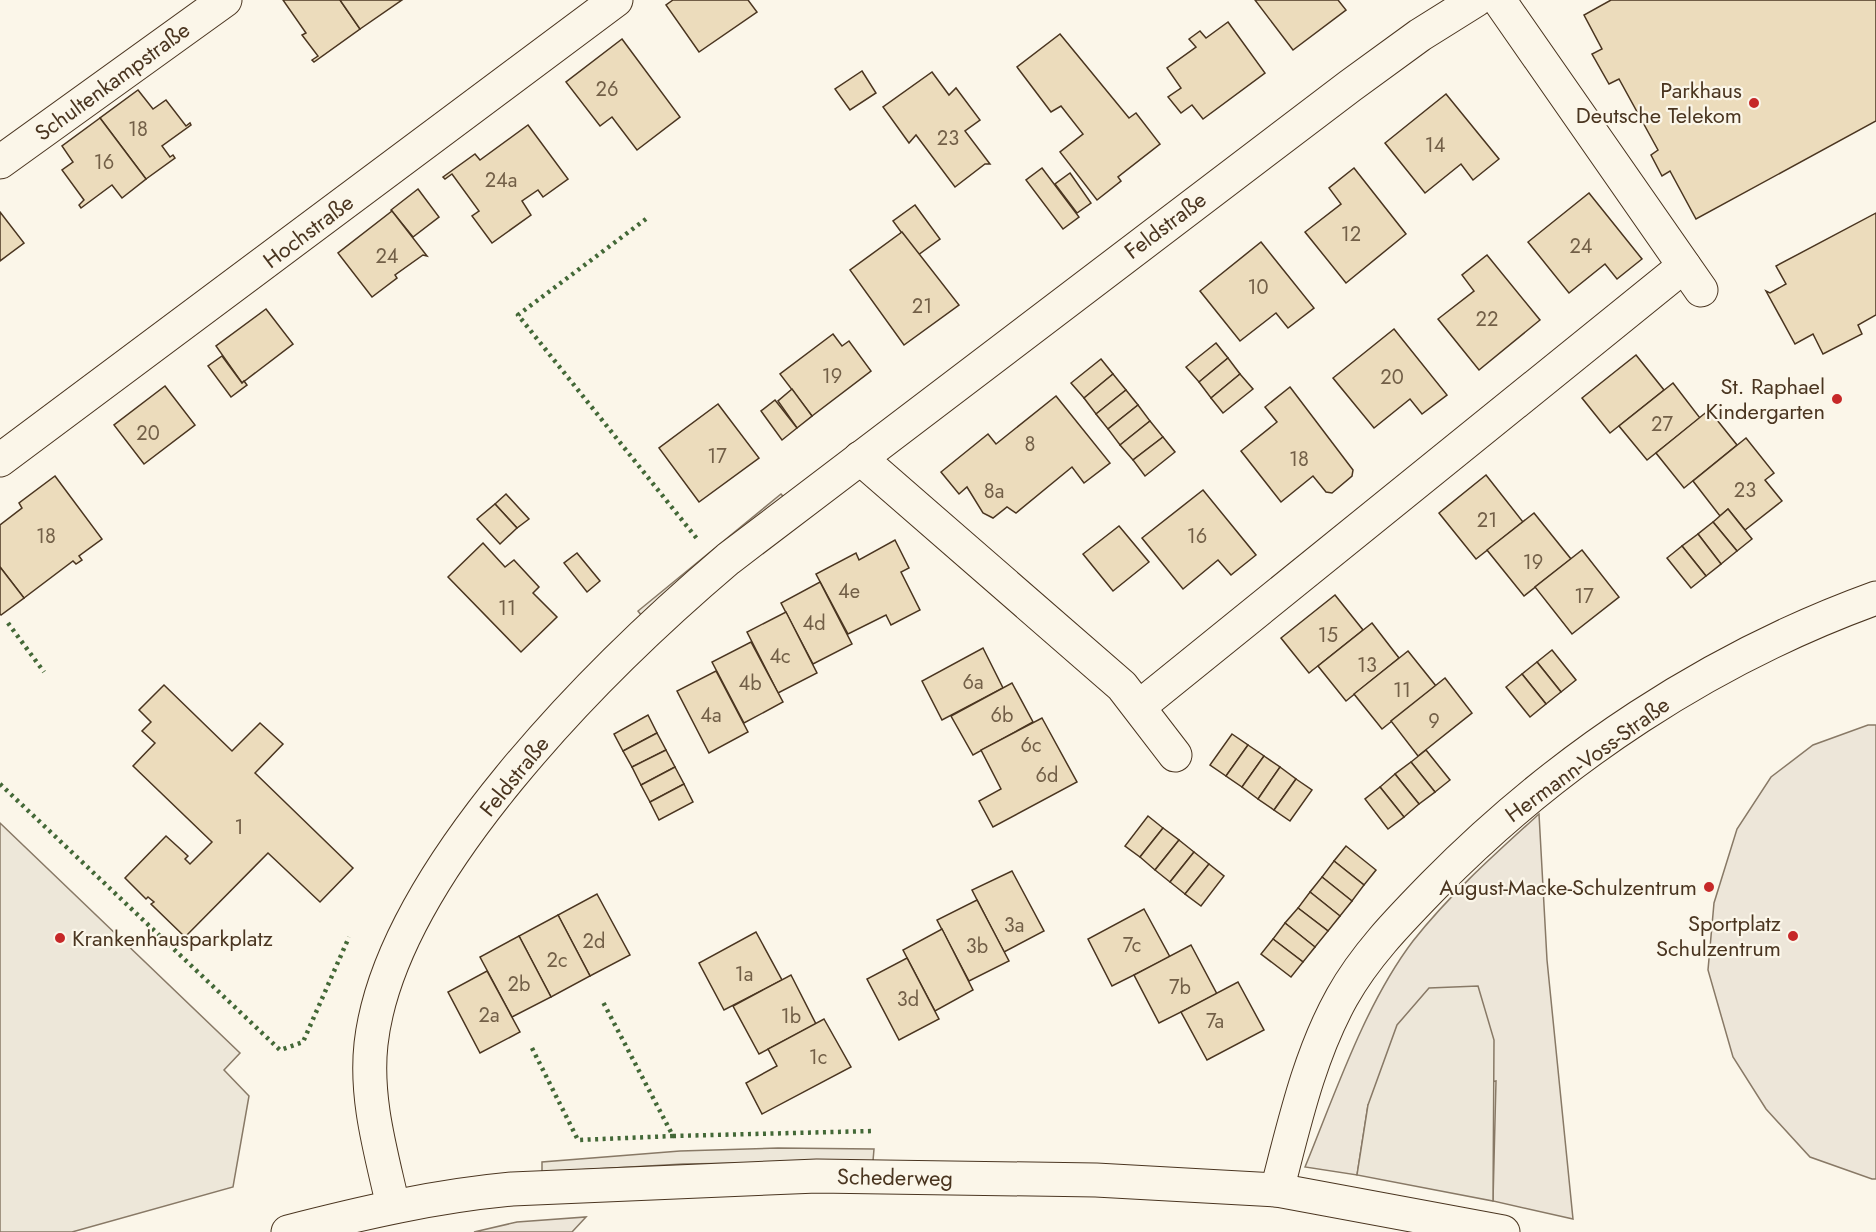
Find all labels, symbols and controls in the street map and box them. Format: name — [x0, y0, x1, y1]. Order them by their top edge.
street label: Schultenkampstraße — [28, 14, 196, 148]
place label: Parkhaus Deutsche Telekom — [1576, 74, 1742, 131]
house number: 26 — [596, 75, 618, 104]
marker: Parkhaus Deutsche Telekom — [1747, 96, 1761, 110]
house number: 18 — [128, 115, 148, 144]
house number: 23 — [937, 124, 959, 153]
house number: 14 — [1425, 131, 1446, 160]
house number: 16 — [94, 148, 114, 177]
house number: 24a — [485, 166, 517, 195]
street label: Feldstraße — [1117, 184, 1213, 266]
street label: Hochstraße — [256, 186, 360, 276]
house number: 12 — [1341, 220, 1361, 249]
house number: 24 — [1569, 232, 1593, 261]
house number: 24 — [375, 242, 399, 271]
house number: 10 — [1248, 273, 1269, 302]
house number: 21 — [912, 292, 932, 321]
house number: 22 — [1476, 305, 1498, 334]
house number: 19 — [822, 362, 842, 391]
house number: 20 — [1380, 363, 1404, 392]
place label: St. Raphael Kindergarten — [1705, 370, 1825, 427]
marker: St. Raphael Kindergarten — [1830, 392, 1844, 406]
house number: 27 — [1651, 410, 1673, 439]
house number: 20 — [136, 419, 160, 448]
house number: 8 — [1025, 430, 1035, 459]
house number: 17 — [707, 442, 727, 471]
house number: 18 — [1289, 445, 1309, 474]
house number: 23 — [1734, 476, 1756, 505]
house number: 8a — [984, 477, 1004, 506]
house number: 21 — [1477, 506, 1497, 535]
house number: 18 — [36, 522, 56, 551]
house number: 16 — [1187, 522, 1207, 551]
house number: 19 — [1523, 548, 1543, 577]
house number: 4e — [838, 577, 860, 606]
house number: 17 — [1574, 582, 1594, 611]
house number: 11 — [498, 594, 516, 623]
house number: 4d — [802, 609, 826, 638]
house number: 15 — [1318, 621, 1338, 650]
house number: 4c — [769, 642, 791, 671]
house number: 13 — [1357, 651, 1377, 680]
house number: 6a — [962, 668, 984, 697]
house number: 4b — [738, 669, 762, 698]
house number: 11 — [1393, 676, 1411, 705]
street label: Hermann-Voss-Straße — [1498, 688, 1676, 830]
house number: 4a — [700, 701, 722, 730]
house number: 6b — [991, 701, 1013, 730]
house number: 9 — [1428, 707, 1440, 736]
street label: Feldstraße — [472, 729, 556, 823]
house number: 6c — [1020, 731, 1042, 760]
house number: 6d — [1036, 761, 1058, 790]
house number: 1 — [235, 813, 244, 842]
place label: August-Macke-Schulzentrum — [1439, 871, 1697, 903]
marker: August-Macke-Schulzentrum — [1702, 880, 1716, 894]
place label: Sportplatz Schulzentrum — [1656, 907, 1781, 964]
house number: 3a — [1004, 911, 1024, 940]
place label: Krankenhausparkplatz — [72, 922, 273, 954]
house number: 2d — [583, 927, 605, 956]
marker: Sportplatz Schulzentrum — [1786, 929, 1800, 943]
marker: Krankenhausparkplatz — [53, 931, 67, 945]
house number: 7c — [1123, 931, 1141, 960]
house number: 3b — [966, 932, 988, 961]
house number: 2c — [547, 946, 567, 975]
house number: 1a — [735, 960, 753, 989]
house number: 2b — [508, 970, 530, 999]
house number: 7b — [1169, 973, 1191, 1002]
house number: 3d — [897, 985, 919, 1014]
house number: 2a — [479, 1001, 500, 1030]
house number: 1b — [781, 1002, 801, 1031]
house number: 7a — [1206, 1007, 1224, 1036]
house number: 1c — [809, 1043, 827, 1072]
street label: Schederweg — [837, 1160, 953, 1194]

